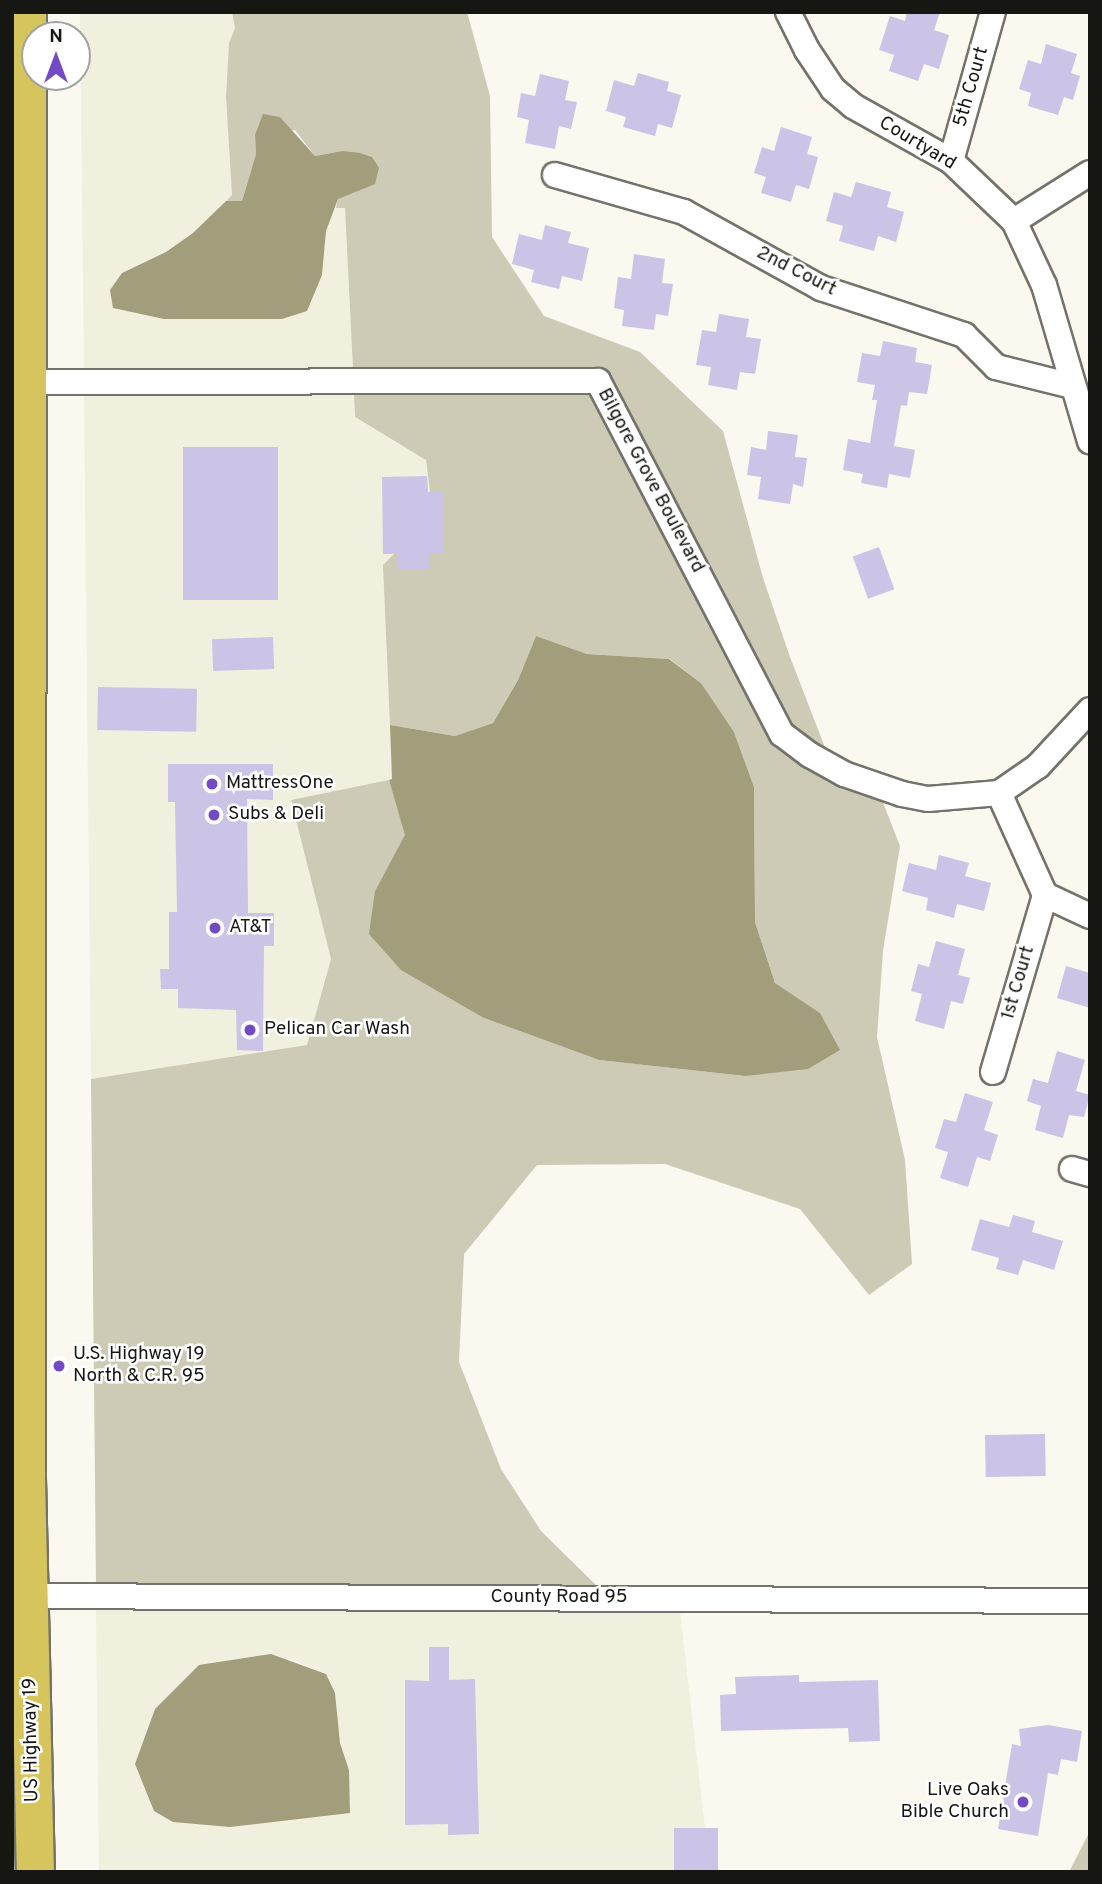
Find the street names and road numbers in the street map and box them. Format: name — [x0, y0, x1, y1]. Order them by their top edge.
street label: 5th Court — [950, 44, 994, 130]
street label: Courtyard — [874, 112, 960, 176]
street label: 2nd Court — [752, 242, 840, 302]
street label: Bilgore Grove Boulevard — [592, 385, 708, 577]
street label: 1st Court — [998, 943, 1040, 1023]
street label: County Road 95 — [490, 1587, 628, 1609]
street label: US Highway 19 — [20, 1678, 44, 1802]

